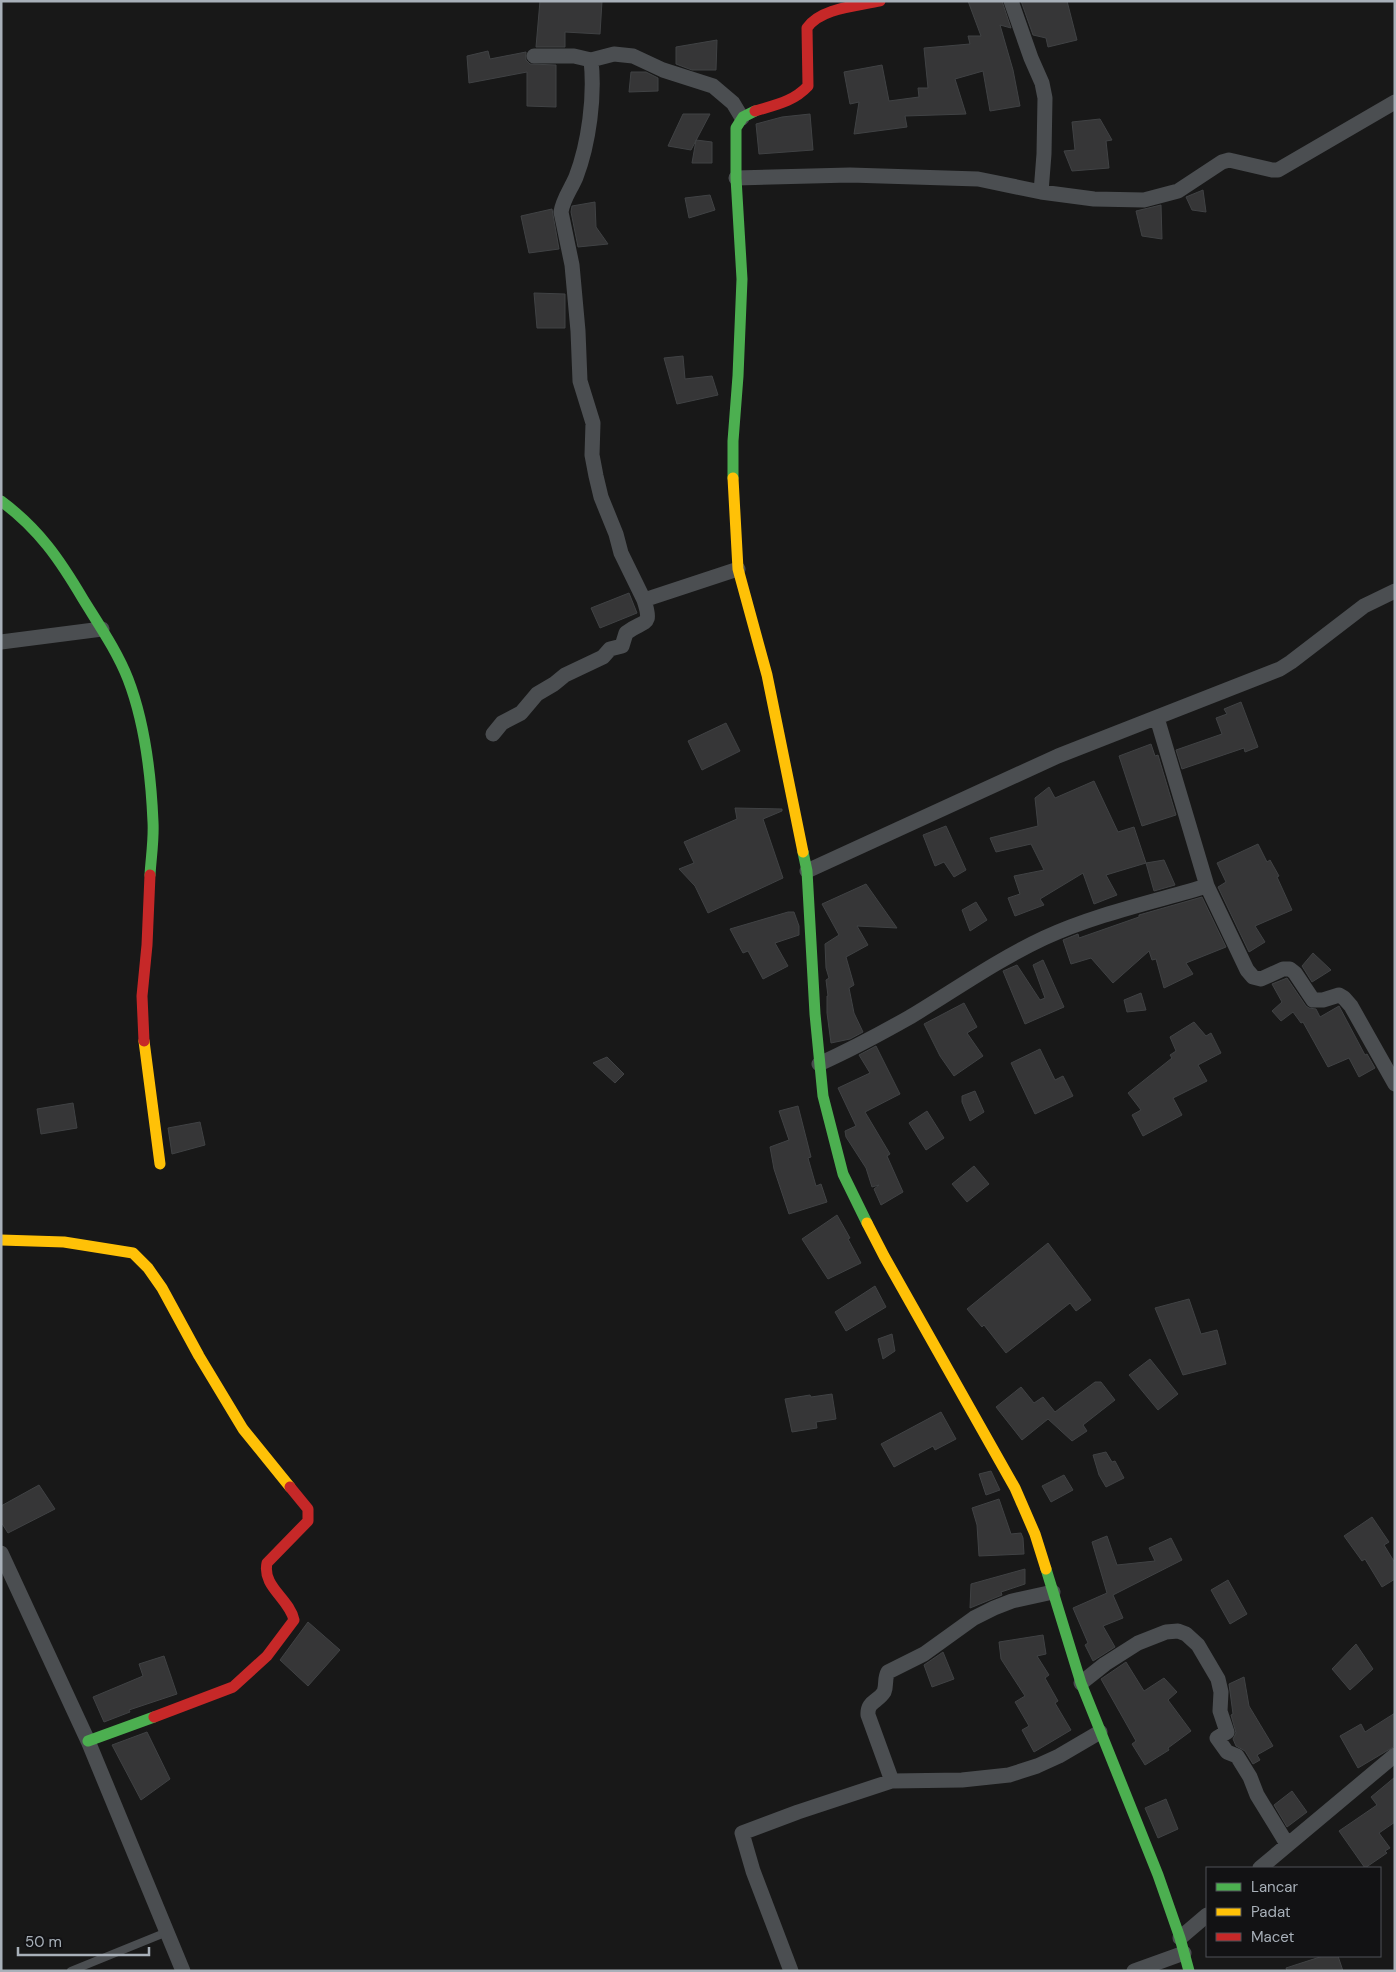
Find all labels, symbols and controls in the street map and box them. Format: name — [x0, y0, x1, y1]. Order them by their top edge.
legend — [1206, 1867, 1381, 1957]
text: Lancar — [1251, 1877, 1298, 1897]
text: Padat — [1251, 1902, 1291, 1922]
scale bar — [18, 1924, 149, 1956]
text: Macet — [1251, 1927, 1295, 1947]
text: 50 m — [25, 1932, 62, 1952]

